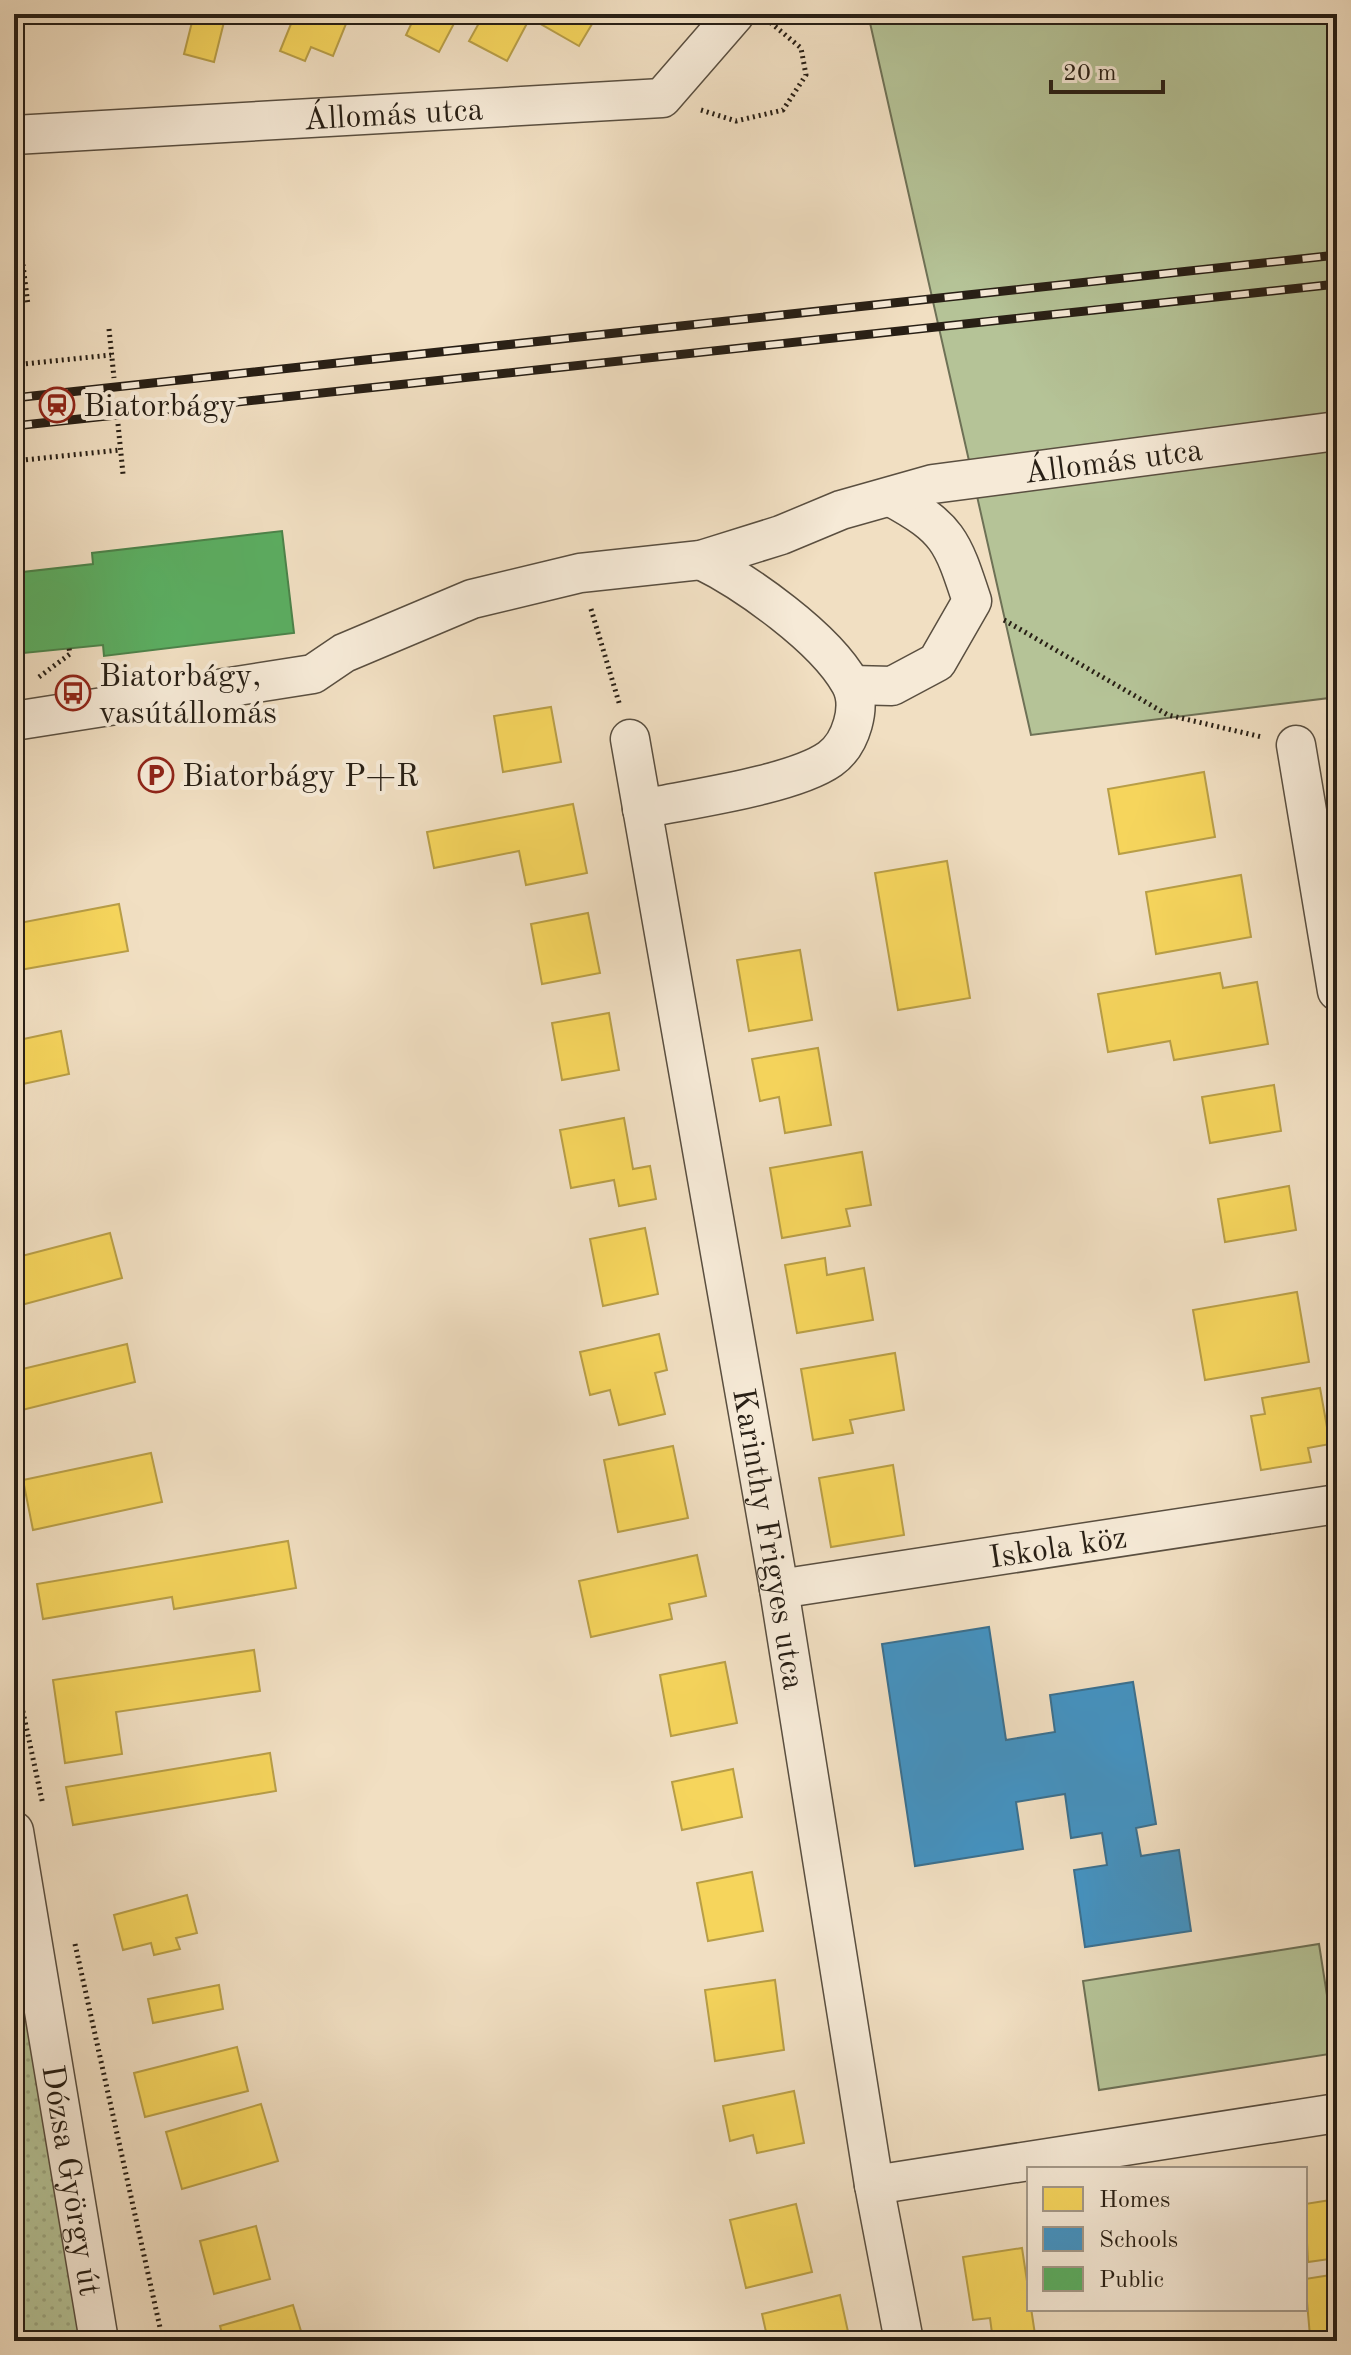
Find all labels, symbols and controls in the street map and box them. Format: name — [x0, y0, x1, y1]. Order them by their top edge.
scale bar — [1051, 44, 1163, 94]
text: 20 m — [1063, 62, 1117, 86]
street label: Állomás utca — [303, 95, 484, 137]
station icon: Biatorbágy — [38, 386, 76, 424]
place label: Biatorbágy — [83, 392, 236, 424]
street label: Állomás utca — [1022, 436, 1205, 491]
place label: Biatorbágy, vasútállomás — [99, 662, 277, 731]
bus stop icon: Biatorbágy, vasútállomás — [54, 674, 92, 712]
parking icon: Biatorbágy P+R — [137, 756, 175, 794]
place label: Biatorbágy P+R — [182, 762, 419, 794]
street label: Karinthy Frigyes utca — [725, 1386, 808, 1693]
street label: Iskola köz — [987, 1523, 1129, 1576]
street label: Dózsa György út — [34, 2063, 104, 2299]
legend — [1027, 2167, 1307, 2311]
text: Homes — [1099, 2189, 1170, 2213]
text: Schools — [1099, 2229, 1178, 2253]
text: Public — [1099, 2269, 1164, 2293]

